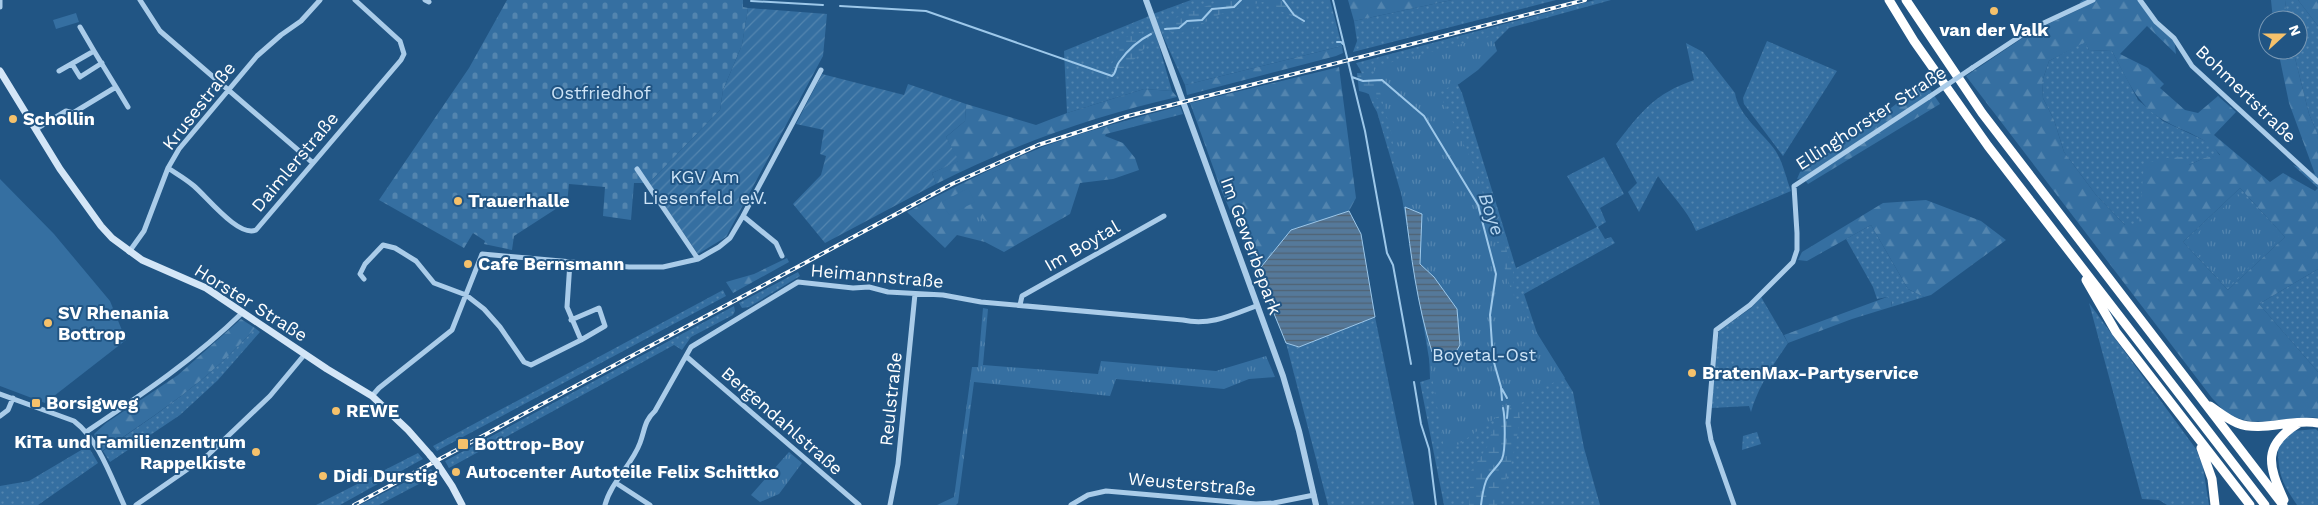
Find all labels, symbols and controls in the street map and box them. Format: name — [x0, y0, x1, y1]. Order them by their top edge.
marker: van der Valk — [1988, 5, 2000, 17]
north arrow — [2258, 10, 2308, 60]
place label: van der Valk — [1938, 19, 2049, 40]
text: N — [2286, 23, 2304, 38]
street label: Bohmertstraße — [2192, 40, 2301, 147]
street label: Krusestraße — [158, 57, 239, 154]
street label: Ellinghorster Straße — [1792, 61, 1950, 174]
park label: Ostfriedhof — [551, 82, 651, 103]
place label: Schollin — [23, 108, 95, 129]
street label: Daimlerstraße — [247, 108, 342, 216]
marker: Schollin — [7, 113, 19, 125]
park label: KGV Am Liesenfeld e.V. — [643, 166, 767, 208]
street label: Im Gewerbepark — [1217, 174, 1286, 318]
place label: Trauerhalle — [468, 190, 570, 211]
water label: Boye — [1474, 190, 1510, 239]
marker: Trauerhalle — [452, 195, 464, 207]
street label: Im Boytal — [1040, 215, 1124, 275]
place label: Cafe Bernsmann — [478, 253, 625, 274]
marker: Cafe Bernsmann — [462, 258, 474, 270]
street label: Horster Straße — [191, 259, 312, 346]
street label: Heimannstraße — [810, 259, 945, 292]
place label: SV Rhenania Bottrop — [58, 302, 169, 344]
marker: SV Rhenania Bottrop — [42, 317, 54, 329]
park label: Boyetal-Ost — [1432, 344, 1536, 365]
street label: Reulstraße — [875, 351, 906, 447]
street label: Bergendahlstraße — [717, 362, 847, 479]
place label: BratenMax-Partyservice — [1702, 362, 1919, 383]
marker: BratenMax-Partyservice — [1686, 367, 1698, 379]
place label: Borsigweg — [46, 392, 139, 413]
marker: Borsigweg — [30, 397, 42, 409]
place label: REWE — [346, 400, 399, 421]
marker: REWE — [330, 405, 342, 417]
place label: KiTa und Familienzentrum Rappelkiste — [14, 431, 246, 473]
place label: Bottrop-Boy — [474, 433, 585, 454]
marker: Bottrop-Boy — [456, 437, 470, 451]
marker: KiTa und Familienzentrum Rappelkiste — [250, 446, 262, 458]
place label: Autocenter Autoteile Felix Schittko — [466, 461, 779, 482]
place label: Didi Durstig — [333, 465, 438, 486]
marker: Autocenter Autoteile Felix Schittko — [450, 466, 462, 478]
street label: Weusterstraße — [1127, 467, 1257, 500]
marker: Didi Durstig — [317, 470, 329, 482]

